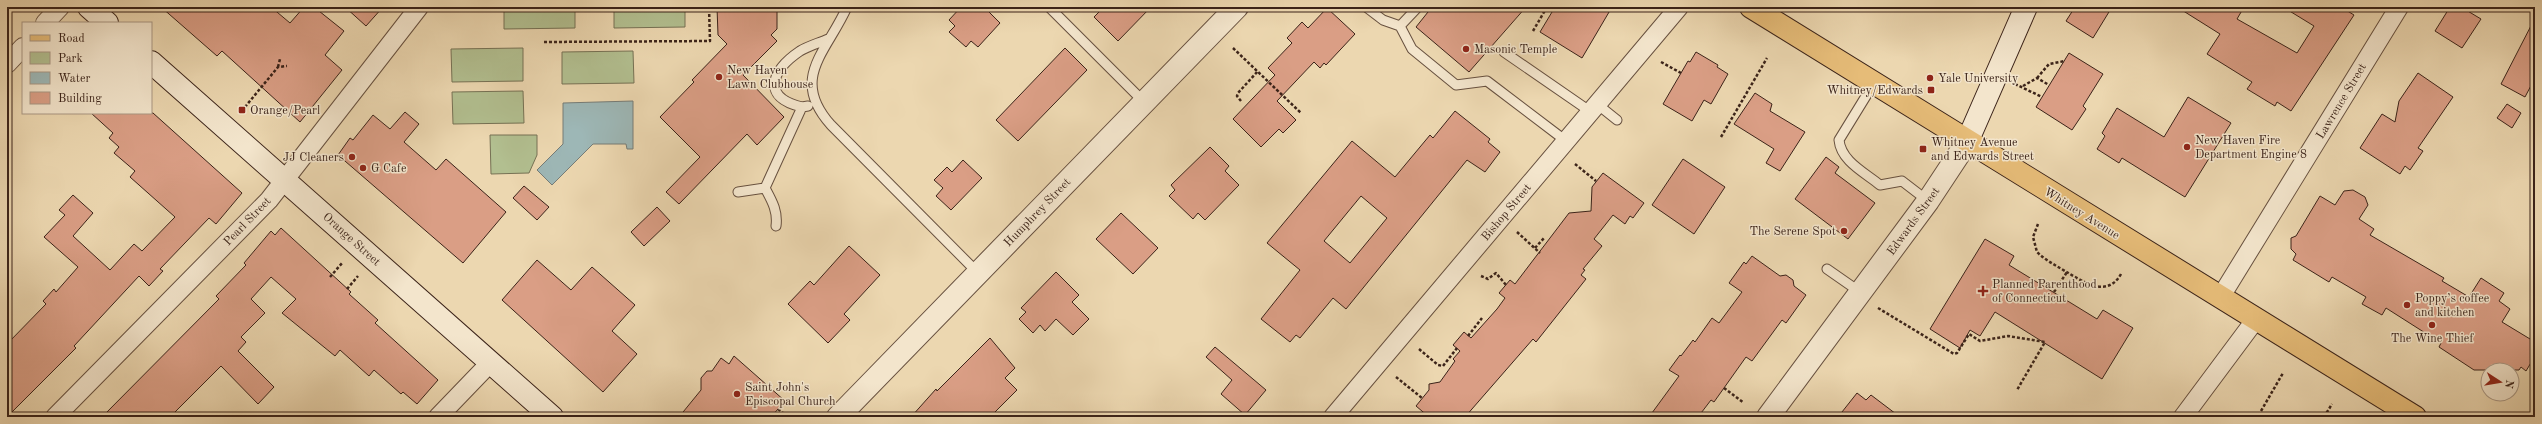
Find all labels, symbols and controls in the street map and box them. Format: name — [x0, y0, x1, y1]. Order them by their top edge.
legend — [22, 22, 152, 114]
text: Road — [58, 33, 85, 45]
marker: Masonic Temple — [1461, 44, 1471, 54]
place label: Masonic Temple — [1474, 44, 1558, 56]
text: Park — [58, 53, 83, 65]
street label: Lawrence Street — [2315, 62, 2369, 141]
place label: New Haven Lawn Clubhouse — [727, 65, 814, 91]
marker: New Haven Lawn Clubhouse — [714, 72, 724, 82]
text: Water — [58, 73, 91, 85]
marker: Yale University — [1925, 73, 1935, 83]
place label: Yale University — [1938, 73, 2019, 85]
place label: Whitney/Edwards — [1827, 85, 1923, 97]
marker: Whitney/Edwards — [1926, 85, 1936, 95]
text: Building — [58, 93, 102, 105]
marker: Orange/Pearl — [237, 105, 247, 115]
place label: Orange/Pearl — [250, 105, 320, 117]
place label: New Haven Fire Department Engine 8 — [2195, 135, 2307, 161]
place label: Whitney Avenue and Edwards Street — [1931, 137, 2034, 163]
marker: New Haven Fire Department Engine 8 — [2182, 142, 2192, 152]
marker: Whitney Avenue and Edwards Street — [1918, 144, 1928, 154]
place label: JJ Cleaners — [283, 152, 344, 164]
marker: JJ Cleaners — [347, 152, 357, 162]
marker: G Cafe — [358, 163, 368, 173]
place label: G Cafe — [371, 163, 407, 175]
street label: Humphrey Street — [1002, 176, 1073, 249]
street label: Bishop Street — [1479, 182, 1534, 244]
street label: Edwards Street — [1885, 185, 1942, 258]
street label: Whitney Avenue — [2042, 186, 2122, 242]
street label: Pearl Street — [222, 195, 274, 248]
street label: Orange Street — [320, 211, 382, 269]
place label: The Serene Spot — [1749, 226, 1836, 238]
marker: The Serene Spot — [1839, 226, 1849, 236]
place label: Planned Parenthood of Connecticut — [1992, 279, 2097, 305]
marker: Planned Parenthood of Connecticut — [1977, 285, 1989, 297]
place label: Poppy’s coffee and kitchen — [2415, 293, 2490, 319]
marker: Poppy’s coffee and kitchen — [2402, 300, 2412, 310]
marker: The Wine Thief — [2427, 320, 2437, 330]
place label: The Wine Thief — [2391, 333, 2474, 345]
north arrow — [2480, 362, 2520, 402]
text: N — [2502, 379, 2515, 390]
place label: Saint John's Episcopal Church — [745, 382, 836, 408]
marker: Saint John's Episcopal Church — [732, 389, 742, 399]

